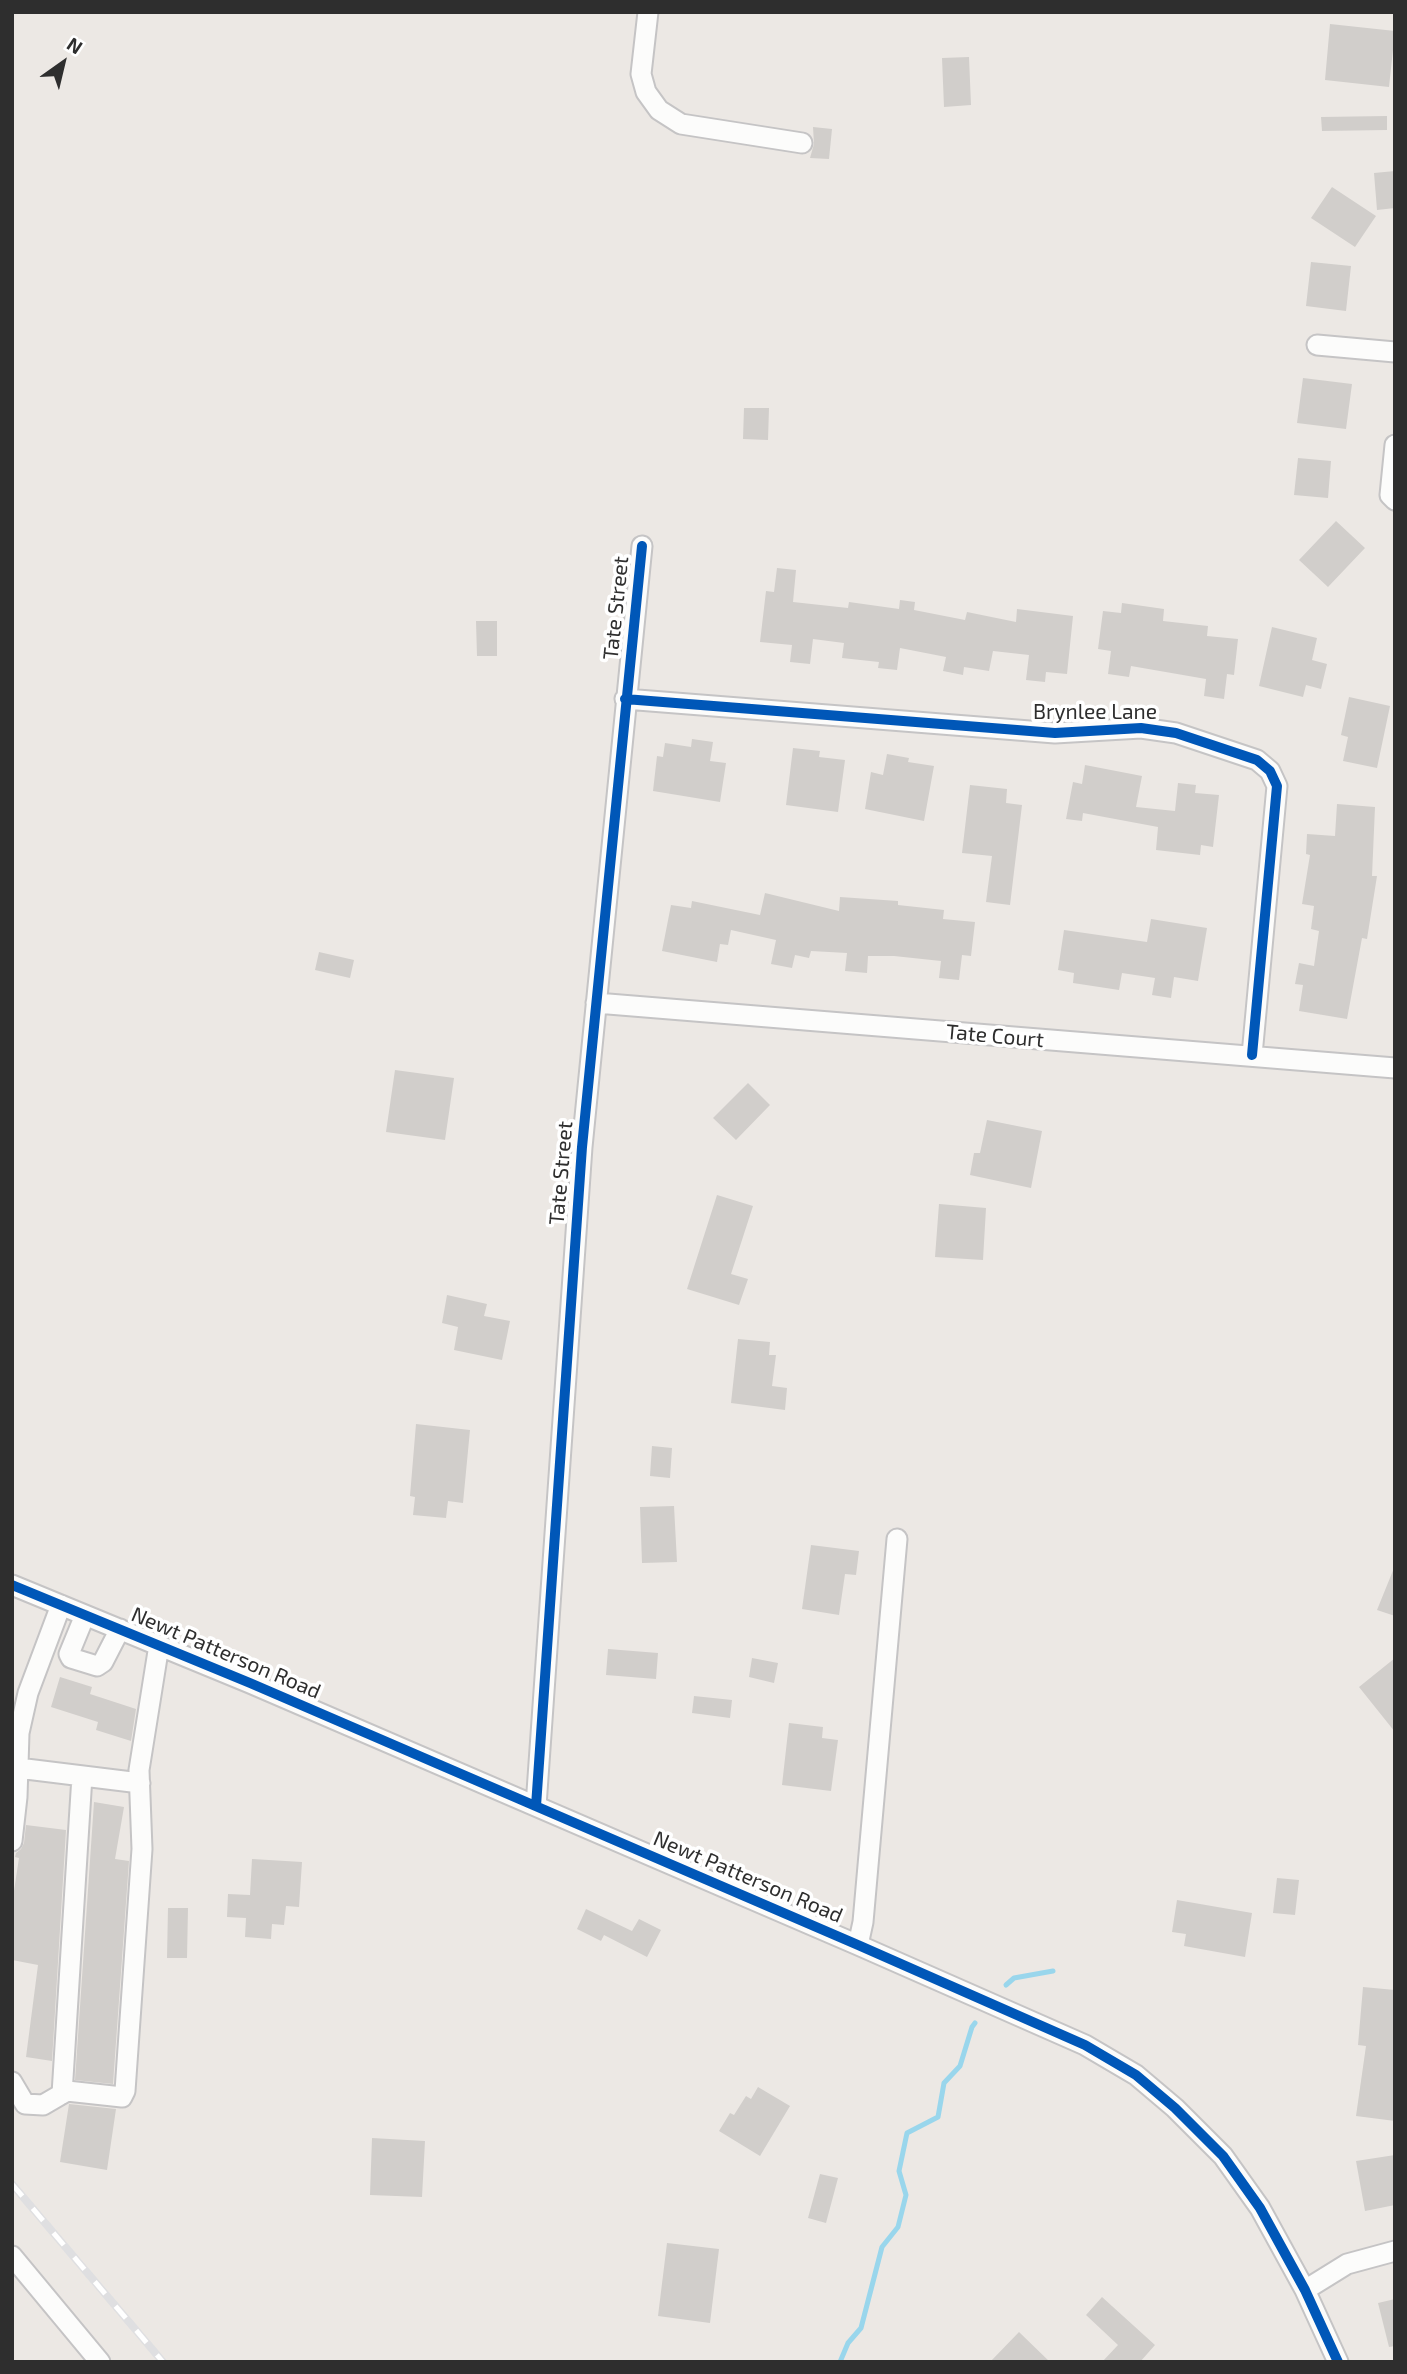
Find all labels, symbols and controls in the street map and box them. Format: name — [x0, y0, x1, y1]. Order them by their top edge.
north arrow — [28, 28, 98, 98]
text: N — [63, 32, 87, 59]
street label: Tate Street — [598, 555, 634, 661]
street label: Brynlee Lane — [1033, 699, 1157, 725]
street label: Tate Court — [945, 1019, 1045, 1053]
street label: Tate Street — [544, 1120, 578, 1226]
street label: Newt Patterson Road — [127, 1602, 325, 1704]
street label: Newt Patterson Road — [649, 1826, 847, 1928]

